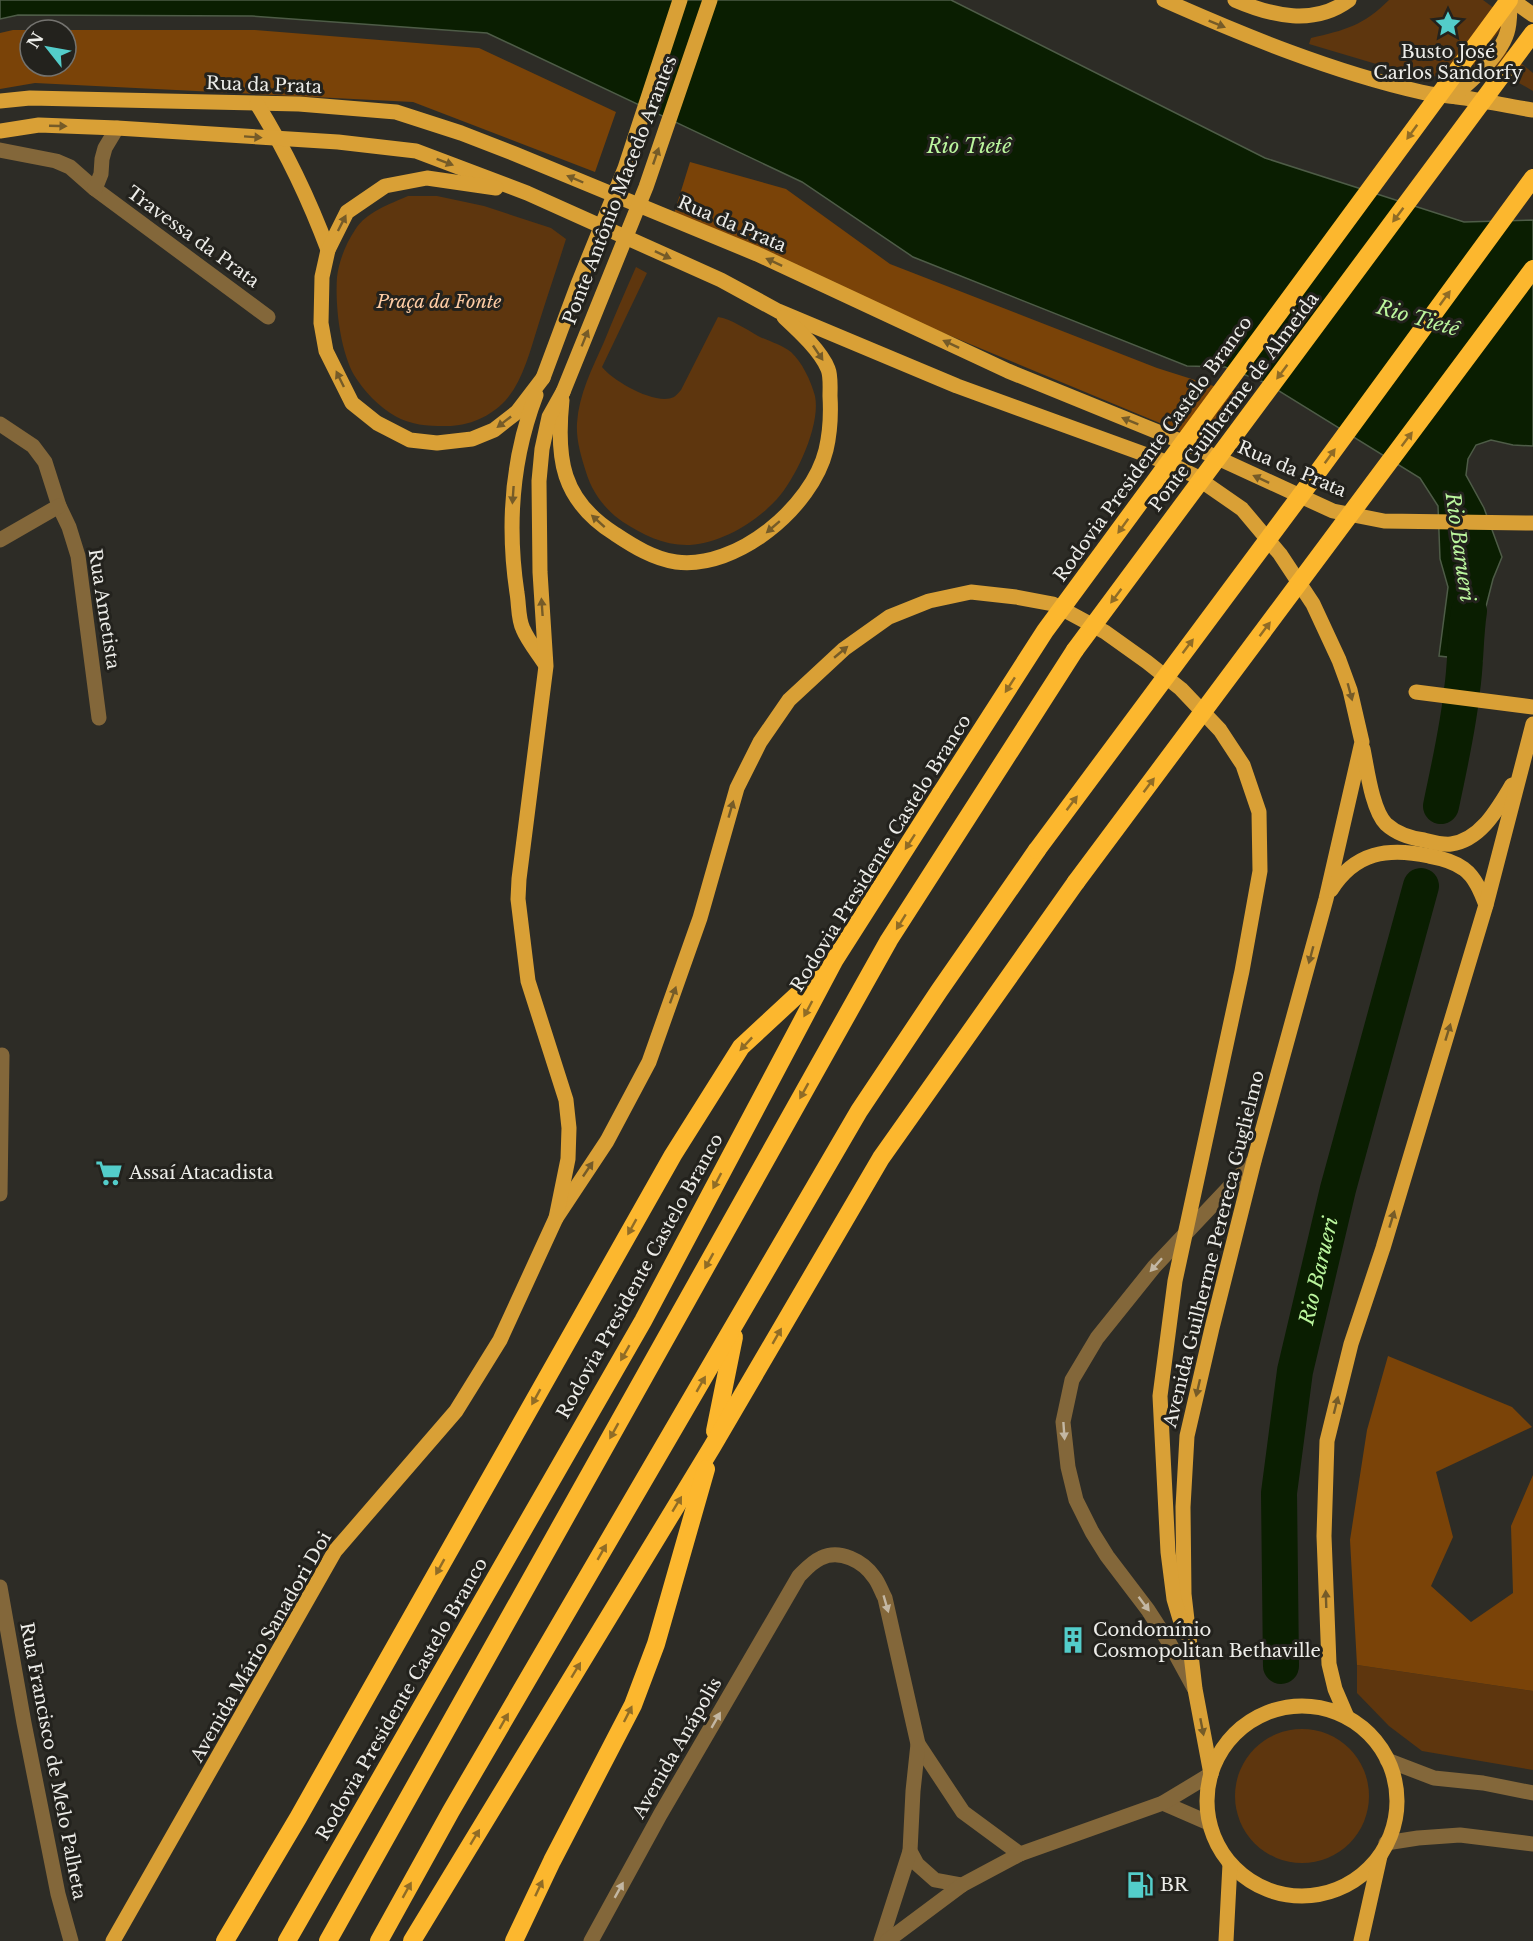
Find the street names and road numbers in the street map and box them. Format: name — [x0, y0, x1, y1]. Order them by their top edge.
street label: Ponte Antônio Macedo Arantes — [558, 53, 682, 327]
street label: Rua da Prata — [206, 72, 322, 98]
street label: Travessa da Prata — [122, 182, 264, 292]
street label: Rua da Prata — [674, 191, 790, 257]
street label: Ponte Guilherme de Almeida — [1144, 288, 1324, 516]
street label: Rodovia Presidente Castelo Branco — [1049, 312, 1257, 586]
street label: Rua da Prata — [1234, 436, 1350, 502]
street label: Rua Ametista — [84, 547, 124, 671]
street label: Rodovia Presidente Castelo Branco — [786, 710, 976, 996]
street label: Avenida Guilherme Perereca Guglielmo — [1159, 1068, 1269, 1431]
street label: Rodovia Presidente Castelo Branco — [552, 1130, 728, 1422]
street label: Avenida Mário Sanadori Doi — [185, 1528, 336, 1767]
street label: Rodovia Presidente Castelo Branco — [312, 1554, 492, 1844]
street label: Rua Francisco de Melo Palheta — [15, 1621, 91, 1902]
street label: Avenida Anápolis — [627, 1674, 726, 1823]

